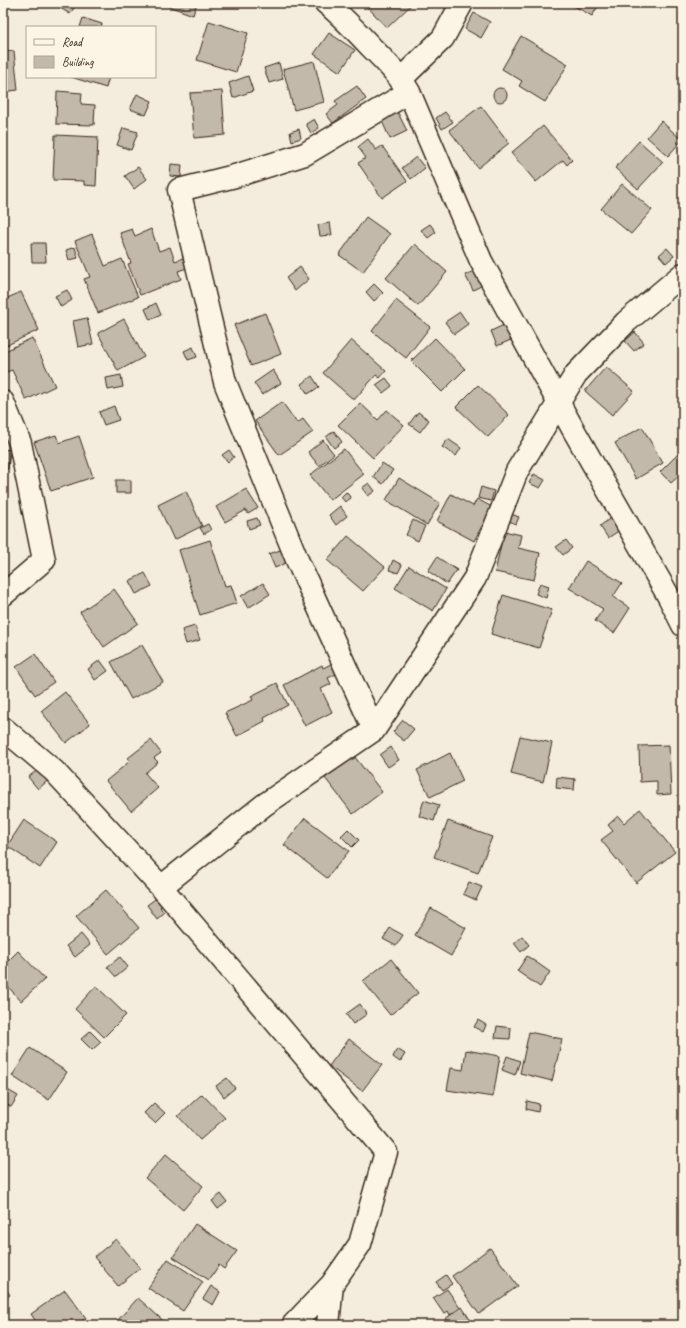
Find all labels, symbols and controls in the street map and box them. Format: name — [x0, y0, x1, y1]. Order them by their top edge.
legend — [26, 26, 156, 78]
text: Road — [62, 34, 84, 50]
text: Building — [62, 54, 94, 70]

